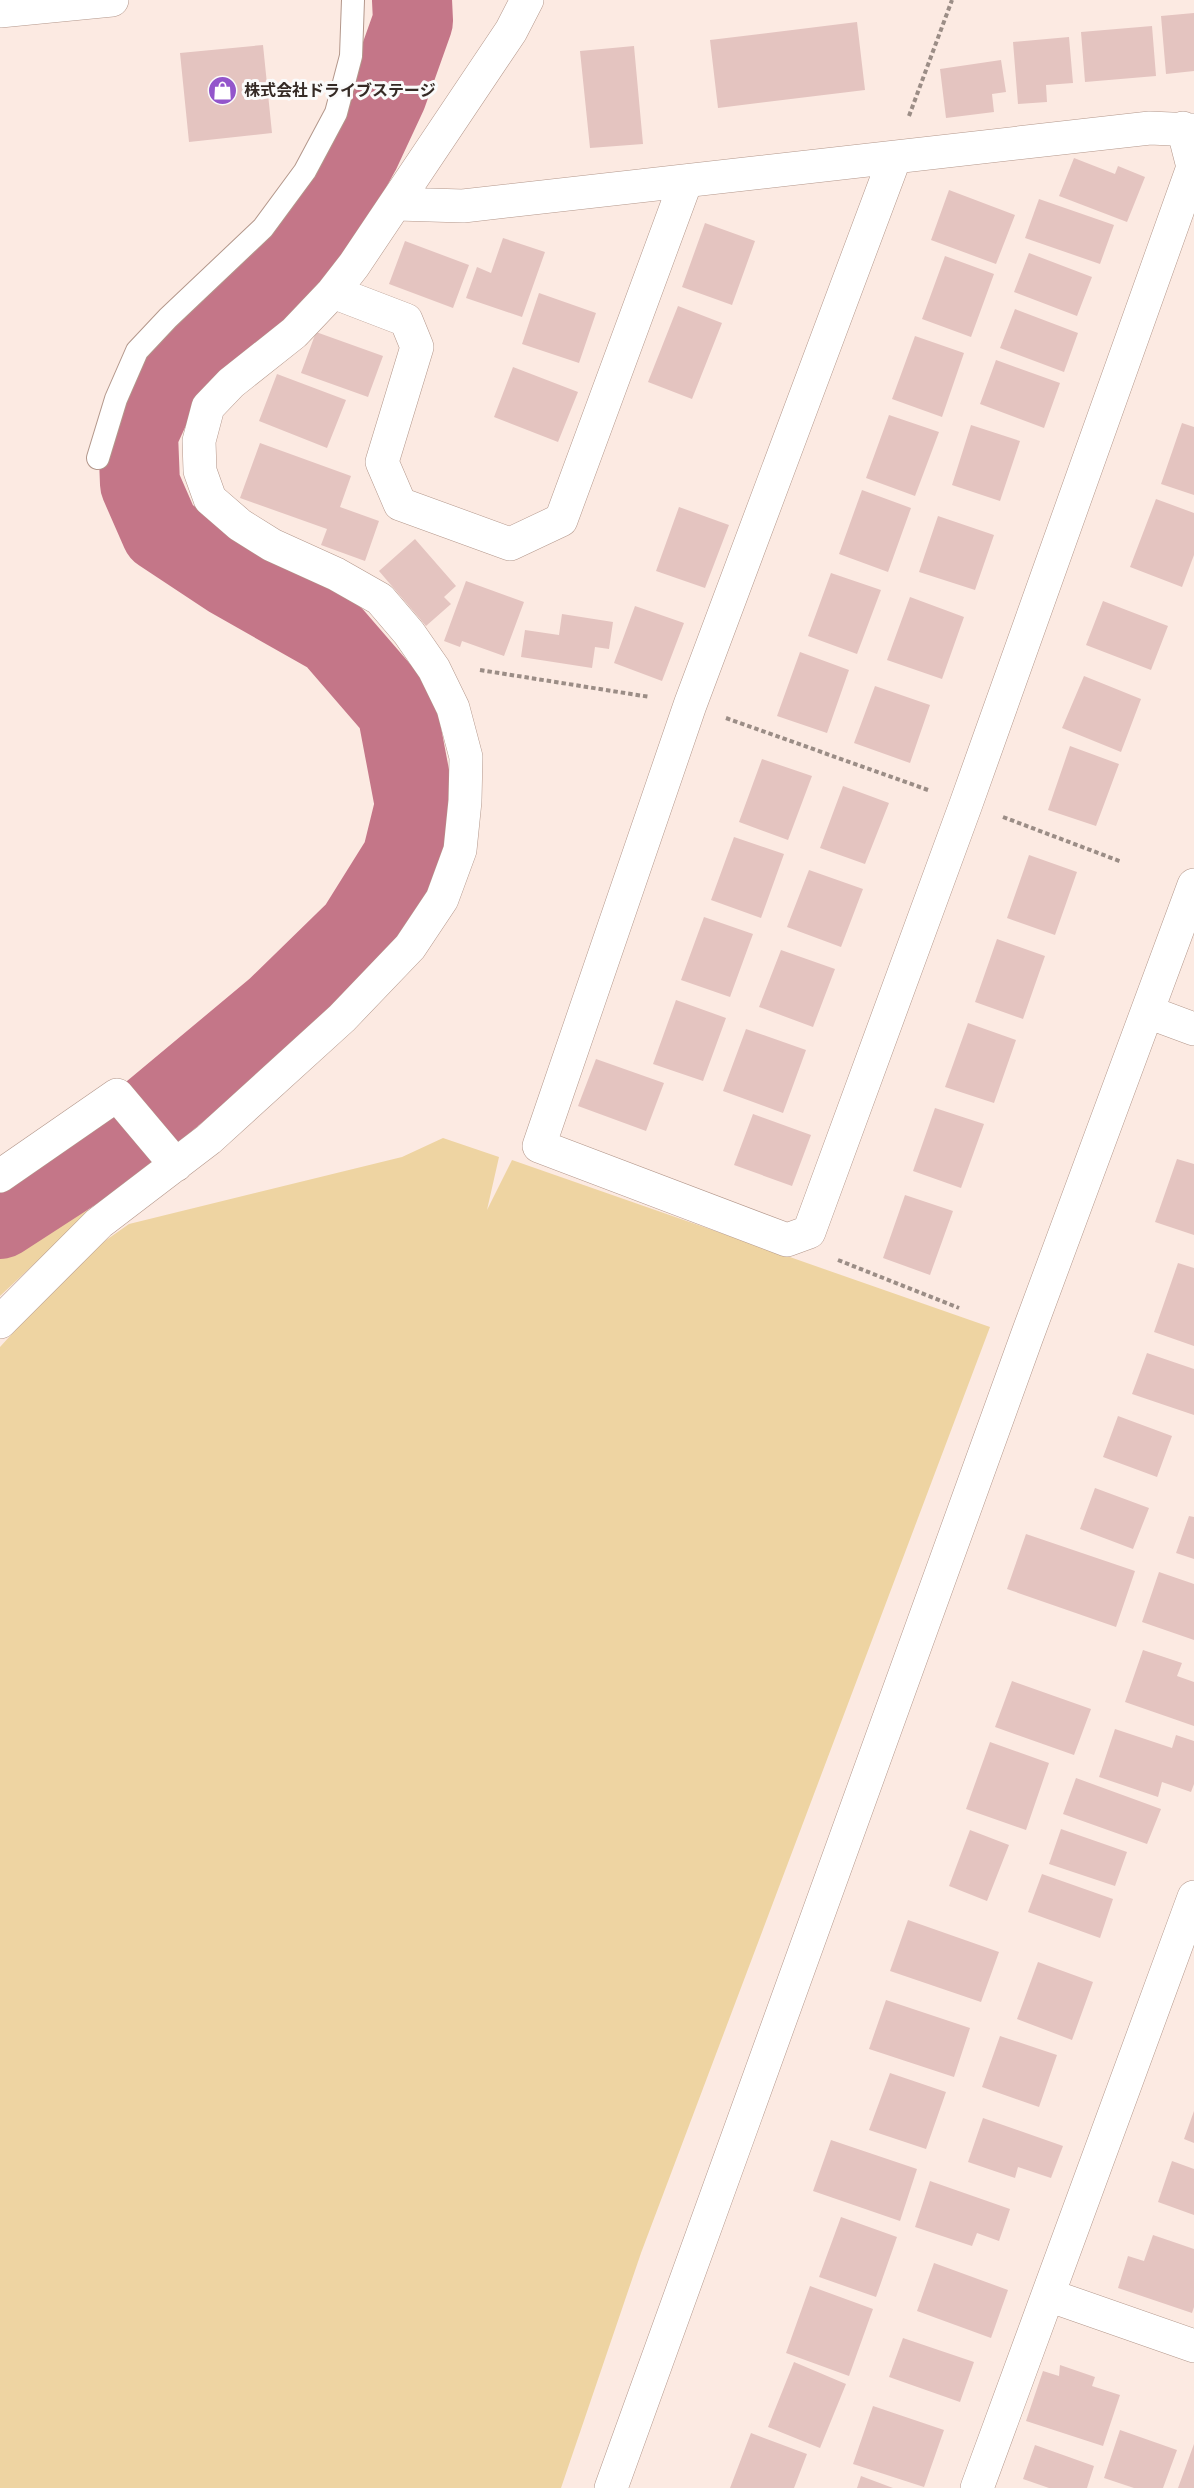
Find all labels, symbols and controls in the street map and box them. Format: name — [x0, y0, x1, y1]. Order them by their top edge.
shop icon: 株式会社ドライブステージ — [207, 74, 239, 106]
place label: 株式会社ドライブステージ — [244, 81, 436, 99]

